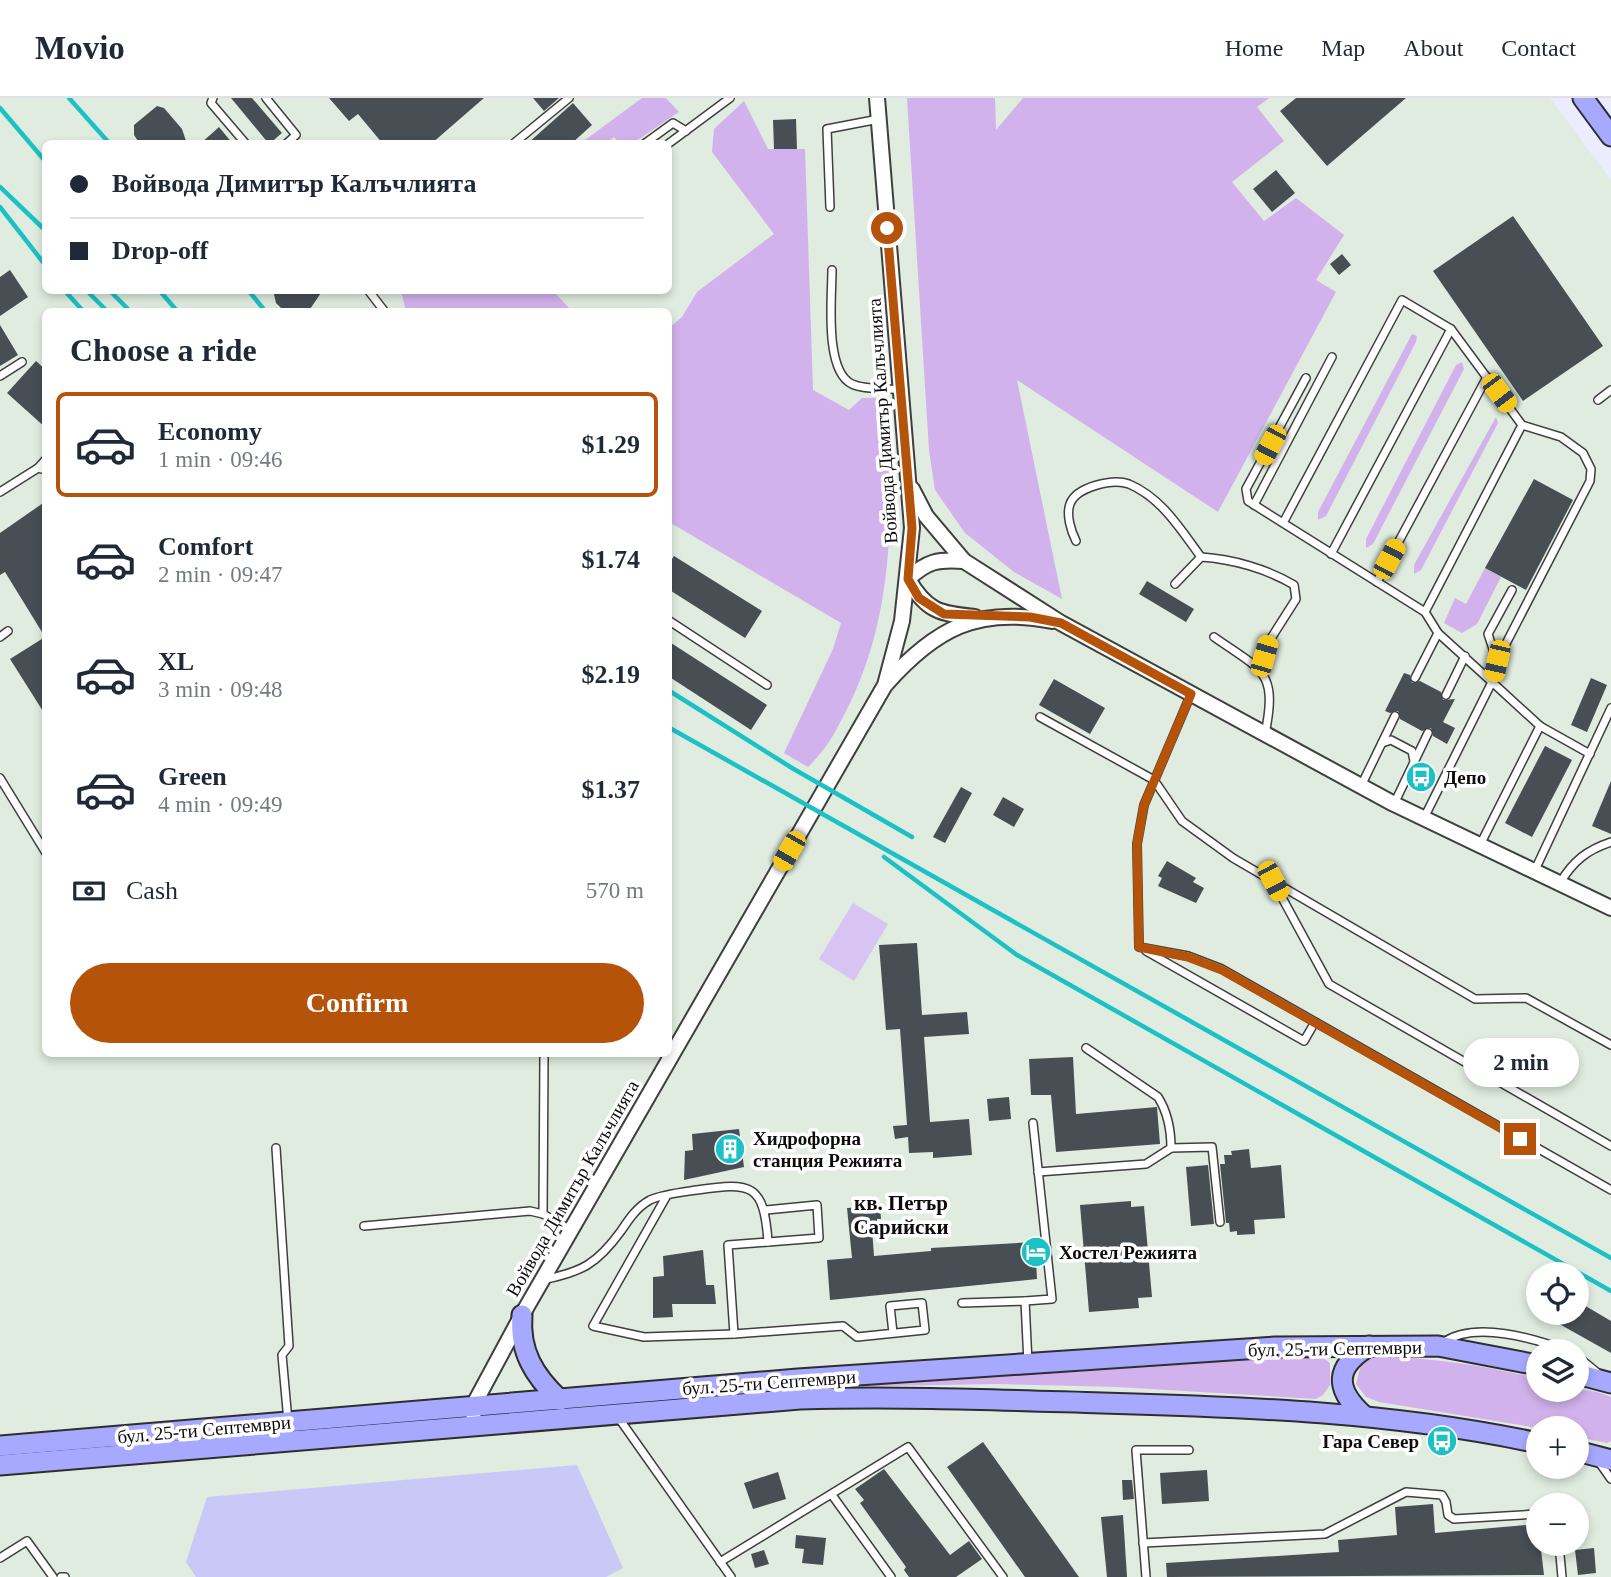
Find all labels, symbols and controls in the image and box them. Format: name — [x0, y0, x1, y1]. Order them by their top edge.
text: Movio — [35, 30, 125, 66]
text: Home — [1225, 35, 1283, 61]
text: Map — [1321, 35, 1365, 61]
text: About — [1403, 35, 1463, 61]
text: Contact — [1501, 35, 1576, 61]
text: Войвода Димитър Калъчлията — [112, 169, 476, 198]
route start — [871, 212, 903, 244]
text: Drop-off — [112, 236, 208, 265]
street label: Войвода Димитър Калъчлията — [863, 297, 902, 544]
text: Choose a ride — [70, 332, 257, 368]
car — [1478, 370, 1521, 416]
icon: car — [74, 413, 137, 476]
text: Economy — [158, 417, 262, 446]
car — [1251, 422, 1290, 468]
text: $1.29 — [582, 430, 640, 459]
text: 1 min · 09:46 — [158, 447, 283, 472]
icon: car — [74, 528, 137, 591]
text: Comfort — [158, 532, 253, 561]
car — [1370, 536, 1409, 582]
text: $1.74 — [582, 545, 640, 574]
text: 2 min · 09:47 — [158, 562, 283, 587]
car — [1249, 633, 1280, 679]
car — [1483, 638, 1512, 684]
icon: car — [74, 643, 137, 706]
text: XL — [158, 647, 194, 676]
text: $2.19 — [582, 660, 640, 689]
text: 3 min · 09:48 — [158, 677, 283, 702]
icon: car — [74, 758, 137, 821]
bus stop icon: Депо — [1404, 760, 1438, 794]
text: Green — [158, 762, 227, 791]
place label: Депо — [1444, 767, 1486, 788]
text: $1.37 — [582, 775, 640, 804]
text: 4 min · 09:49 — [158, 792, 283, 817]
car — [770, 828, 809, 874]
car — [1254, 858, 1293, 904]
icon: cash — [70, 872, 108, 910]
text: Cash — [126, 876, 178, 905]
text: 570 m — [586, 878, 644, 903]
button: Confirm — [70, 963, 644, 1043]
callout: 2 min — [1462, 1038, 1578, 1086]
text: 2 min — [1493, 1050, 1549, 1075]
street label: Войвода Димитър Калъчлията — [502, 1076, 643, 1300]
route end — [1504, 1123, 1536, 1155]
place label: Хидрофорна станция Режията — [753, 1128, 903, 1171]
building icon: Хидрофорна станция Режията — [713, 1132, 747, 1166]
district label: кв. Петър Сарийски — [853, 1191, 949, 1239]
hotel icon: Хостел Режията — [1019, 1235, 1053, 1269]
place label: Хостел Режията — [1059, 1242, 1198, 1263]
map controls — [1526, 1262, 1589, 1556]
button: locate — [1526, 1262, 1589, 1325]
street label: бул. 25-ти Септември — [1248, 1336, 1422, 1361]
button: layers — [1526, 1339, 1589, 1402]
street label: бул. 25-ти Септември — [681, 1366, 857, 1399]
street label: бул. 25-ти Септември — [116, 1411, 292, 1448]
button: + — [1526, 1416, 1589, 1479]
bus stop icon: Гара Север — [1425, 1424, 1459, 1458]
place label: Гара Север — [1323, 1431, 1419, 1452]
button: − — [1526, 1493, 1589, 1556]

